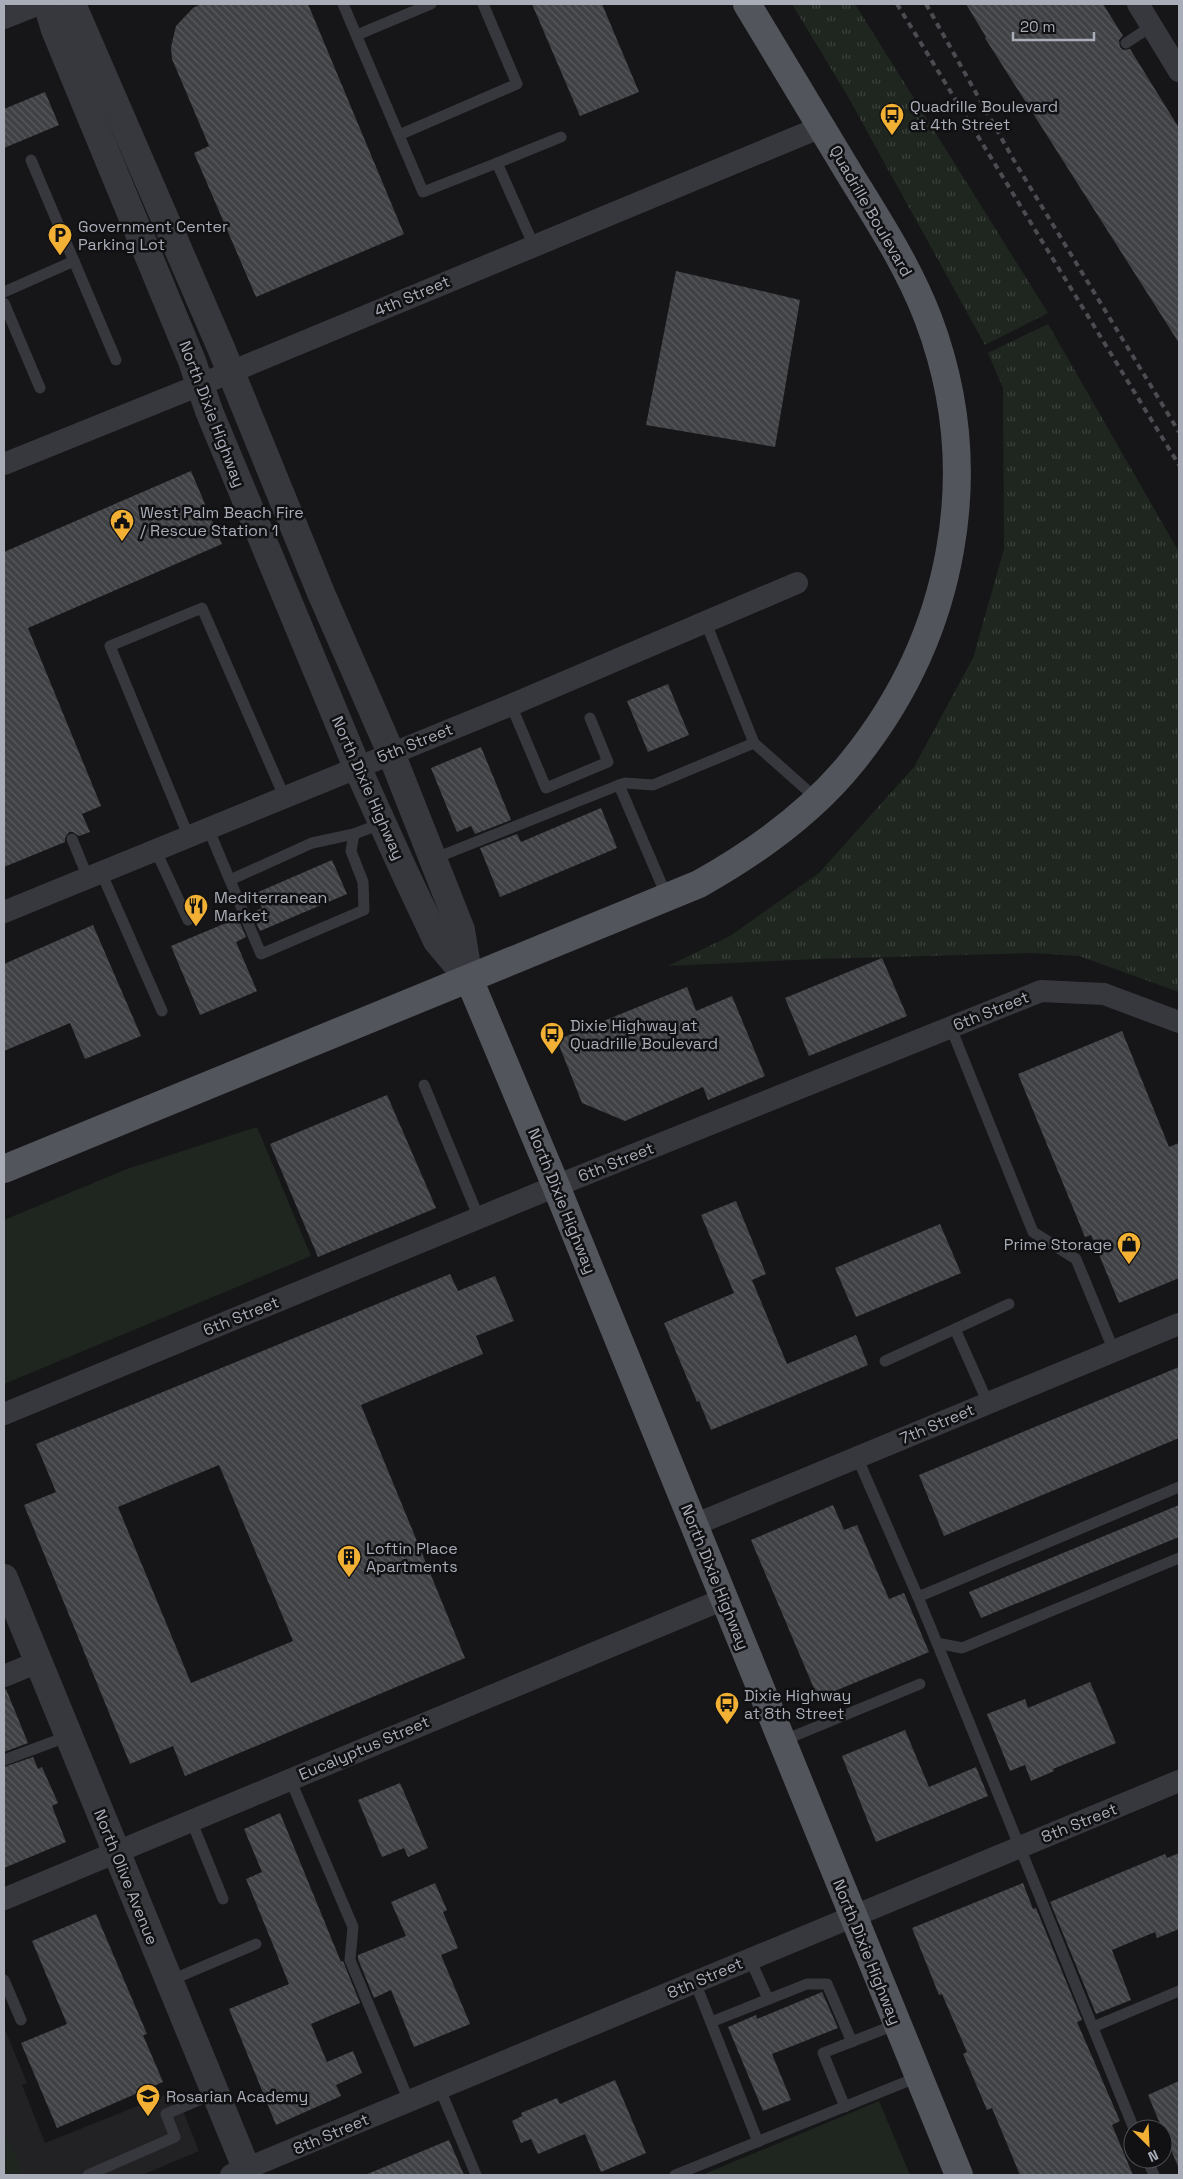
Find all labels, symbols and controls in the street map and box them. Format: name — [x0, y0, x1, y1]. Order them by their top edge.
scale bar — [1013, 10, 1094, 42]
text: 20 m — [1020, 17, 1055, 36]
place label: Quadrille Boulevard at 4th Street — [910, 96, 1058, 135]
bus stop icon: Quadrille Boulevard at 4th Street — [879, 102, 905, 136]
street label: Quadrille Boulevard — [825, 142, 917, 280]
place label: Government Center Parking Lot — [78, 216, 228, 255]
parking icon: Government Center Parking Lot — [47, 222, 73, 256]
street label: 4th Street — [371, 271, 453, 321]
street label: North Dixie Highway — [174, 338, 250, 490]
place label: West Palm Beach Fire / Rescue Station 1 — [140, 502, 304, 541]
public building icon: West Palm Beach Fire / Rescue Station 1 — [109, 508, 135, 542]
street label: North Dixie Highway — [327, 713, 409, 863]
street label: 5th Street — [374, 718, 456, 768]
place label: Mediterranean Market — [214, 887, 327, 926]
restaurant icon: Mediterranean Market — [183, 893, 209, 927]
street label: 6th Street — [950, 986, 1032, 1036]
place label: Dixie Highway at Quadrille Boulevard — [570, 1015, 718, 1054]
bus stop icon: Dixie Highway at Quadrille Boulevard — [539, 1021, 565, 1055]
street label: North Dixie Highway — [523, 1125, 601, 1277]
street label: 6th Street — [575, 1137, 657, 1187]
shop icon: Prime Storage — [1116, 1231, 1142, 1265]
place label: Prime Storage — [1004, 1234, 1112, 1255]
street label: 6th Street — [200, 1291, 282, 1341]
street label: 7th Street — [896, 1399, 978, 1449]
street label: North Dixie Highway — [676, 1501, 754, 1653]
place label: Loftin Place Apartments — [366, 1538, 458, 1577]
building icon: Loftin Place Apartments — [336, 1544, 362, 1578]
place label: Dixie Highway at 8th Street — [744, 1685, 851, 1724]
bus stop icon: Dixie Highway at 8th Street — [714, 1691, 740, 1725]
street label: Eucalyptus Street — [296, 1711, 432, 1785]
street label: 8th Street — [1038, 1798, 1120, 1848]
street label: North Olive Avenue — [89, 1806, 163, 1948]
street label: North Dixie Highway — [828, 1876, 906, 2028]
street label: 8th Street — [664, 1953, 746, 2003]
school or university icon: Rosarian Academy — [135, 2083, 161, 2117]
place label: Rosarian Academy — [166, 2086, 308, 2107]
street label: 8th Street — [290, 2109, 372, 2159]
north arrow — [1123, 2119, 1173, 2169]
text: N — [1145, 2146, 1161, 2166]

